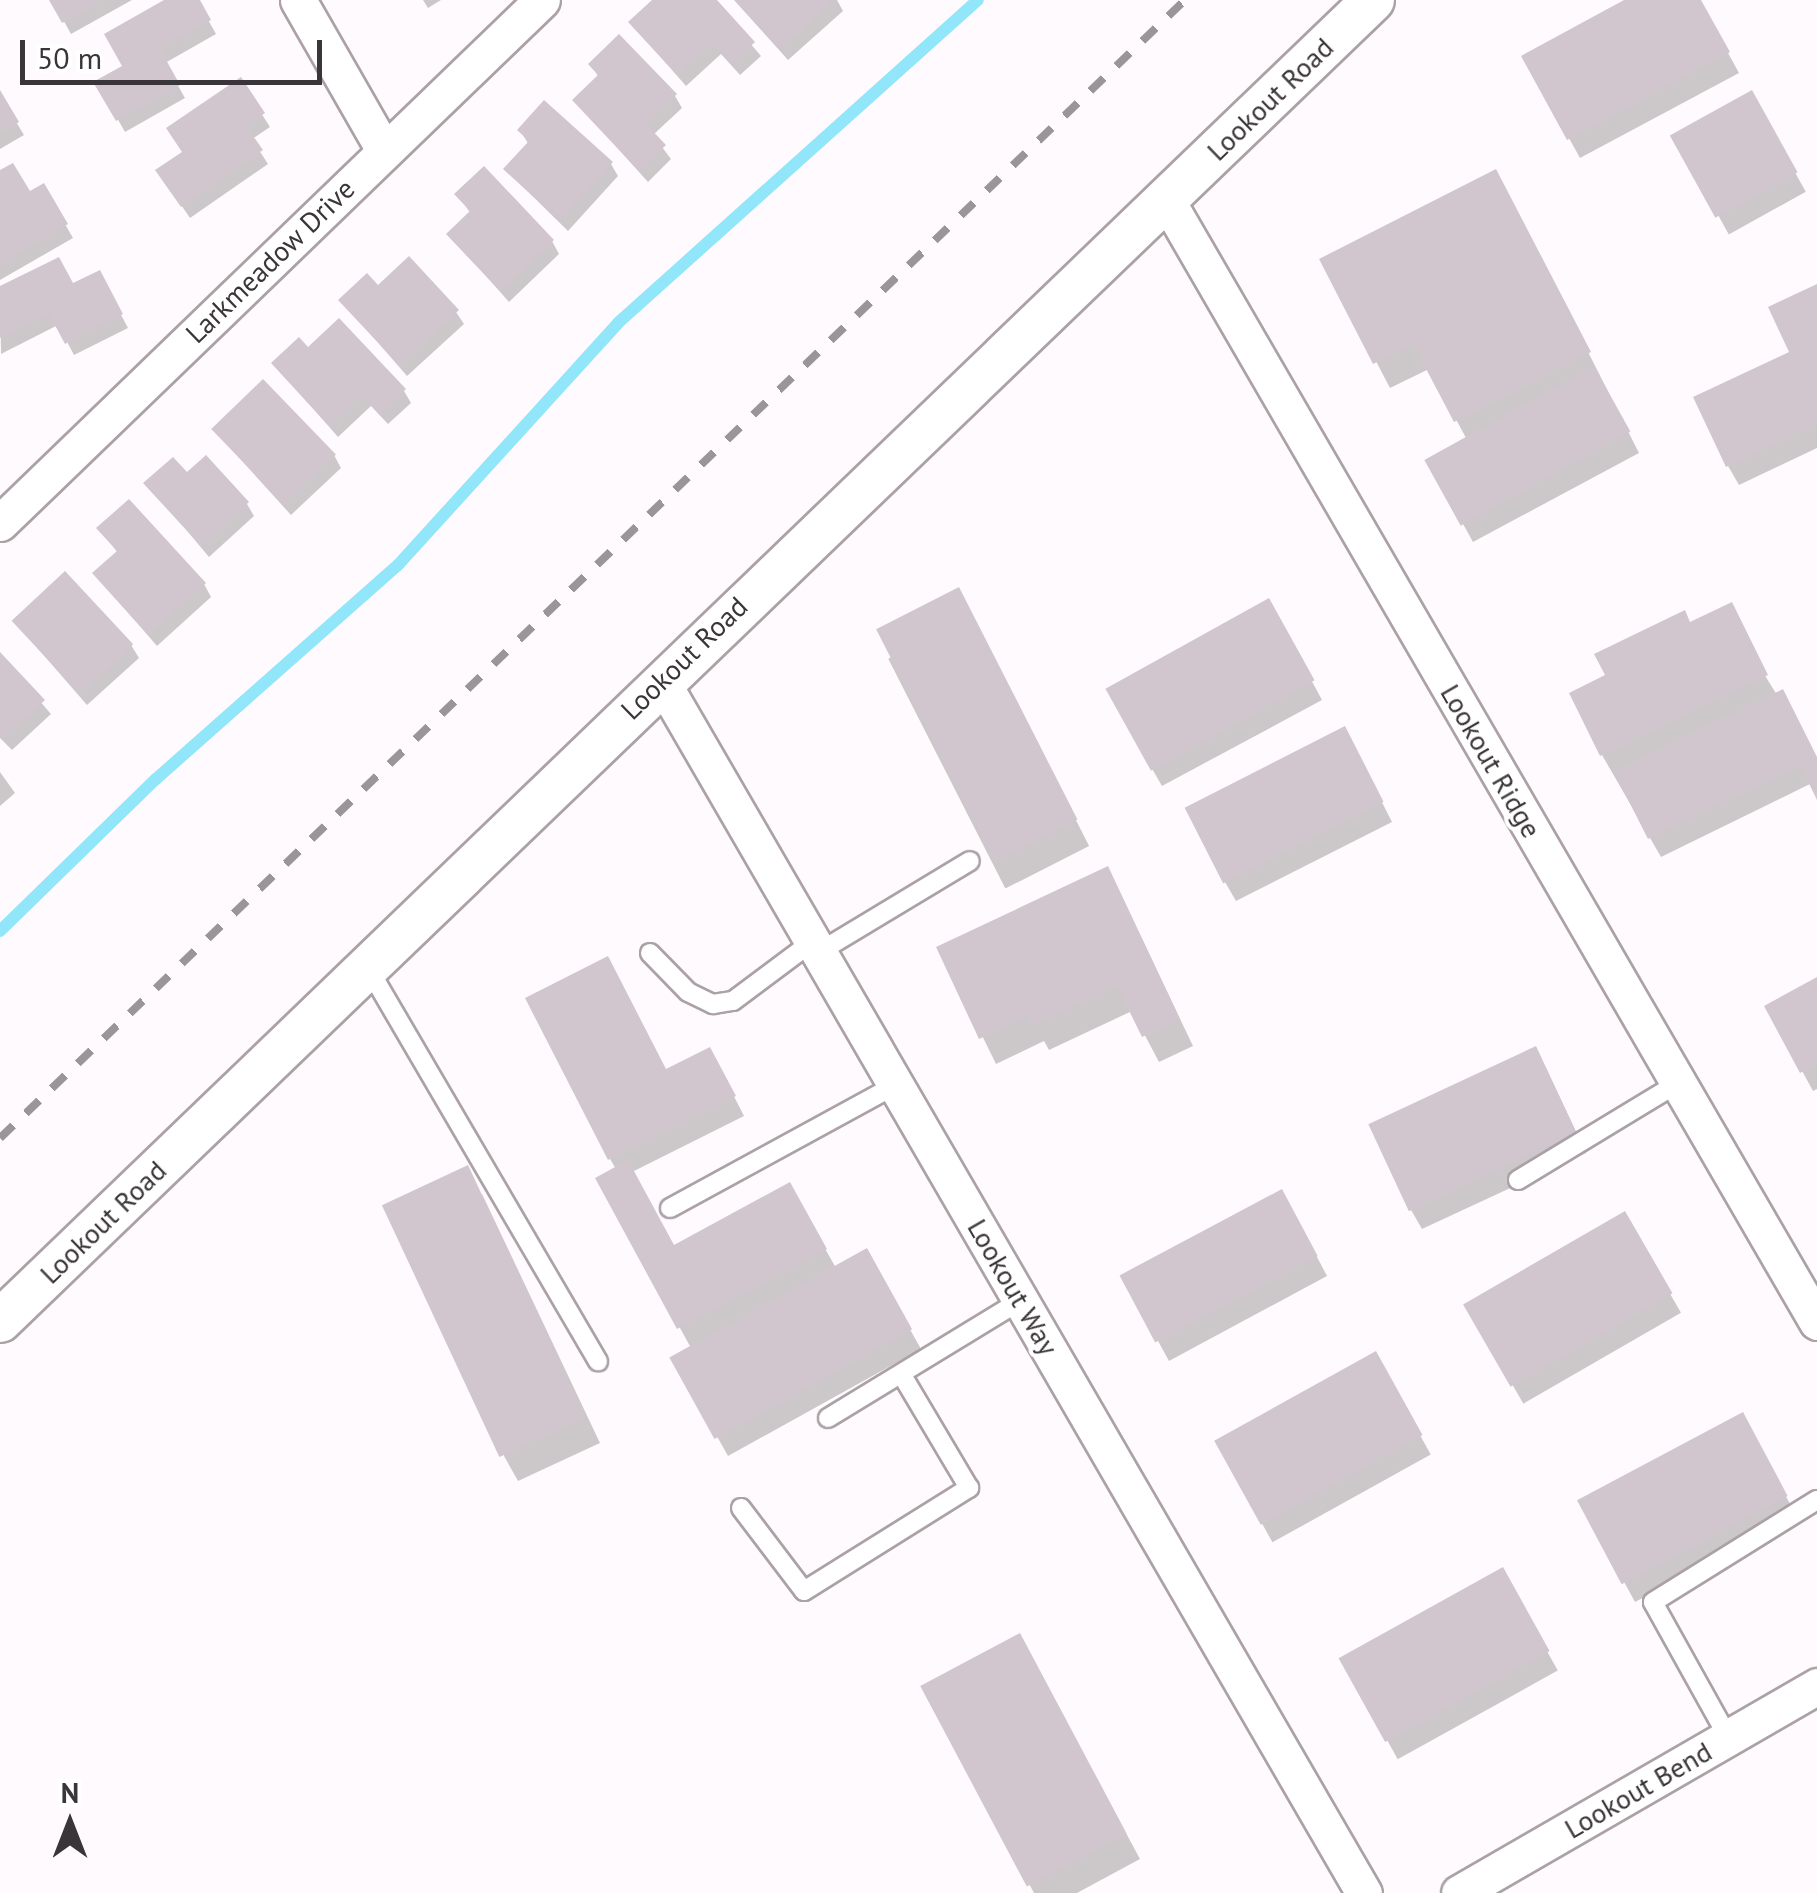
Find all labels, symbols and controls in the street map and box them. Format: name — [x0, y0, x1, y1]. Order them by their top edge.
scale bar — [25, 20, 328, 82]
street label: Lookout Road — [1200, 31, 1340, 167]
text: 50 m — [37, 38, 102, 77]
street label: Larkmeadow Drive — [178, 172, 362, 350]
street label: Lookout Road — [614, 590, 754, 726]
street label: Lookout Ridge — [1434, 678, 1548, 844]
street label: Lookout Road — [33, 1154, 173, 1290]
street label: Lookout Way — [960, 1213, 1066, 1361]
street label: Lookout Bend — [1559, 1734, 1717, 1846]
north arrow — [20, 1773, 120, 1873]
text: N — [61, 1774, 79, 1811]

